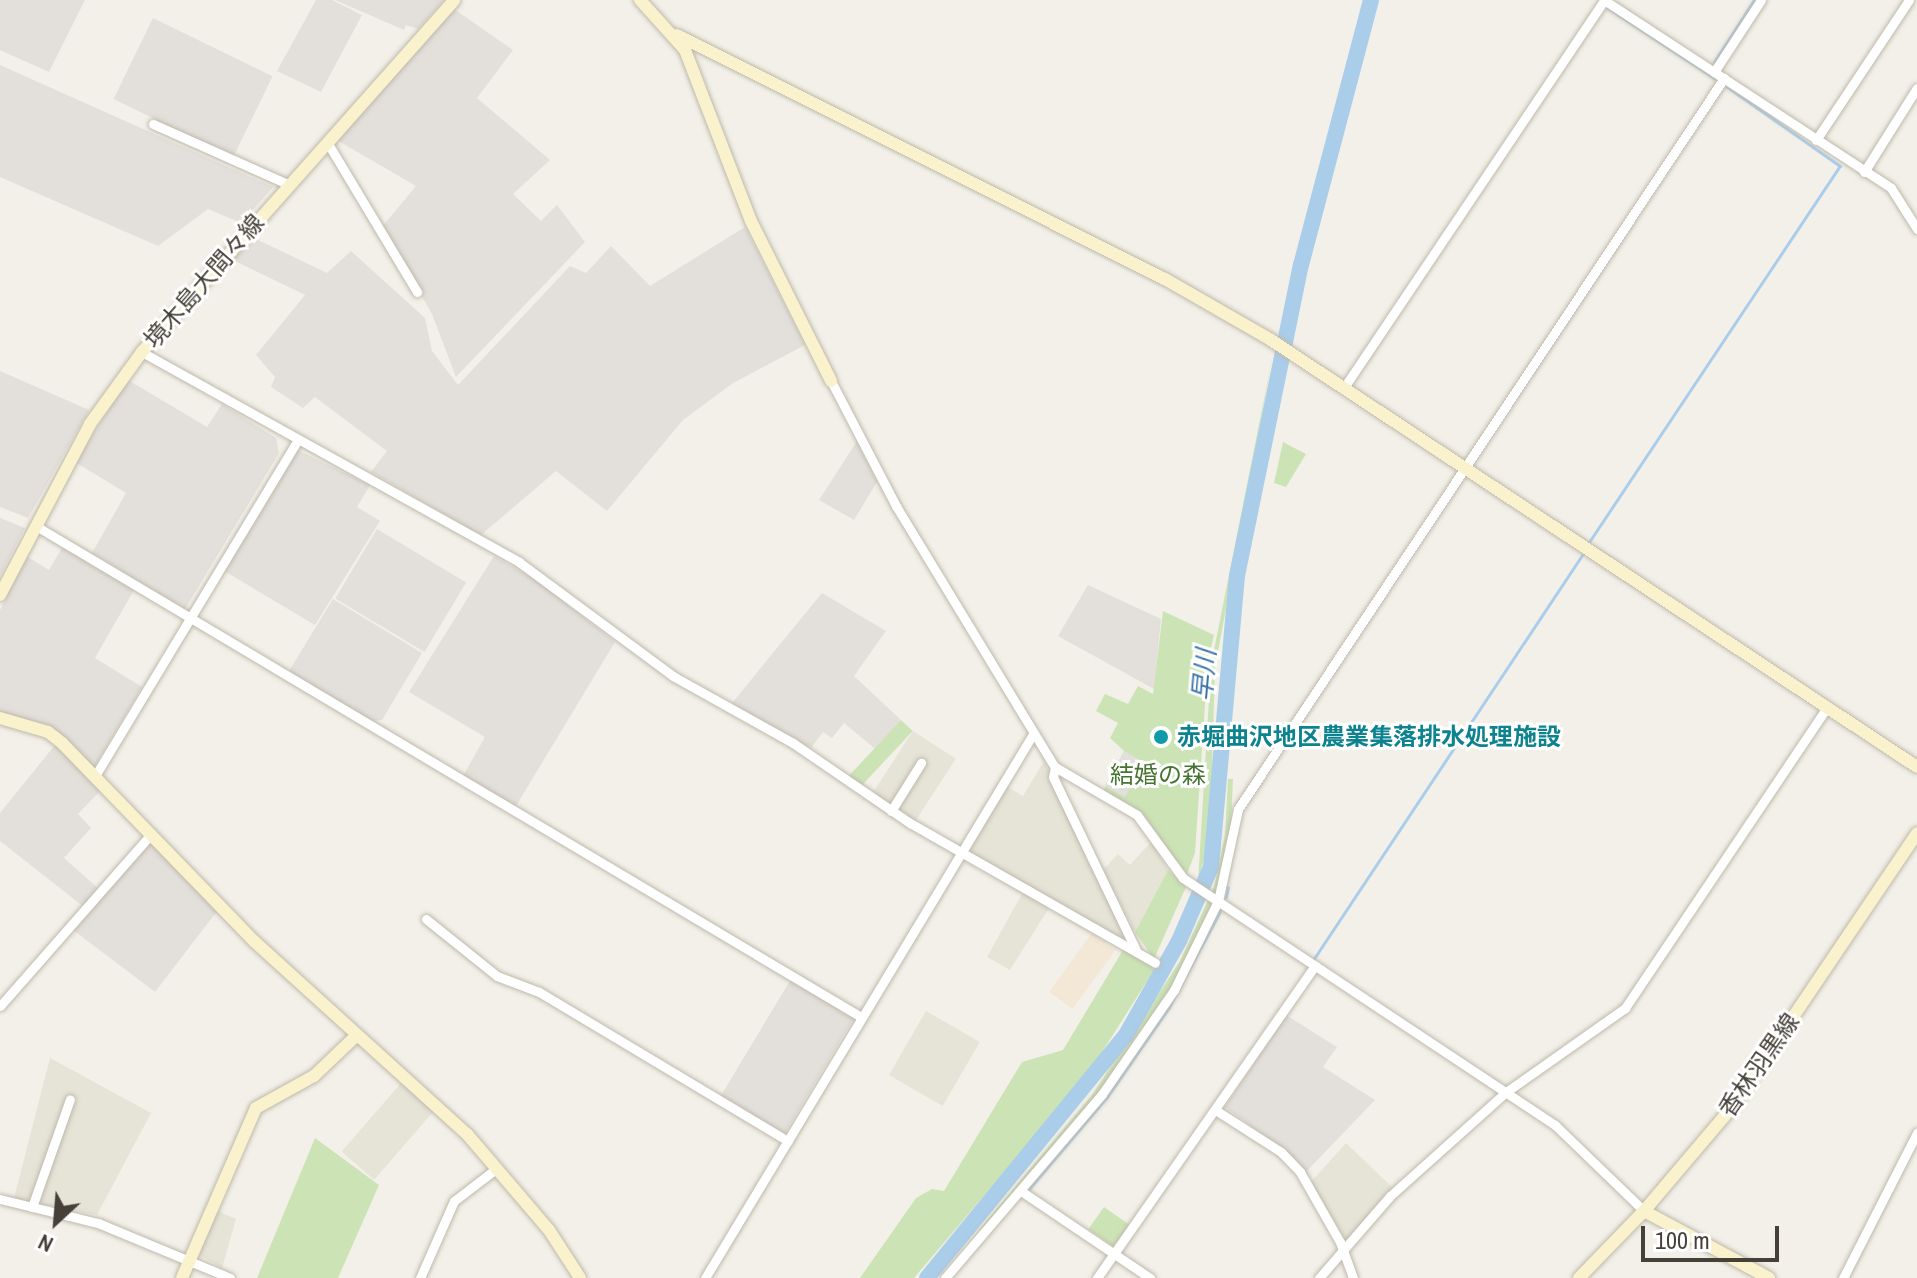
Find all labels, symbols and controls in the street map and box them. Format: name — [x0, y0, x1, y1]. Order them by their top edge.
street label: 境木島大間々線 — [138, 208, 270, 354]
water label: 早川 — [1186, 648, 1222, 702]
place label: 赤堀曲沢地区農業集落排水処理施設 — [1177, 723, 1561, 751]
marker: 赤堀曲沢地区農業集落排水処理施設 — [1152, 728, 1170, 746]
park label: 結婚の森 — [1110, 761, 1206, 789]
street label: 香林羽黒線 — [1713, 1008, 1805, 1122]
north arrow — [16, 1182, 96, 1262]
scale bar — [1645, 1210, 1783, 1260]
text: 100 m — [1655, 1224, 1710, 1256]
text: N — [33, 1227, 58, 1260]

